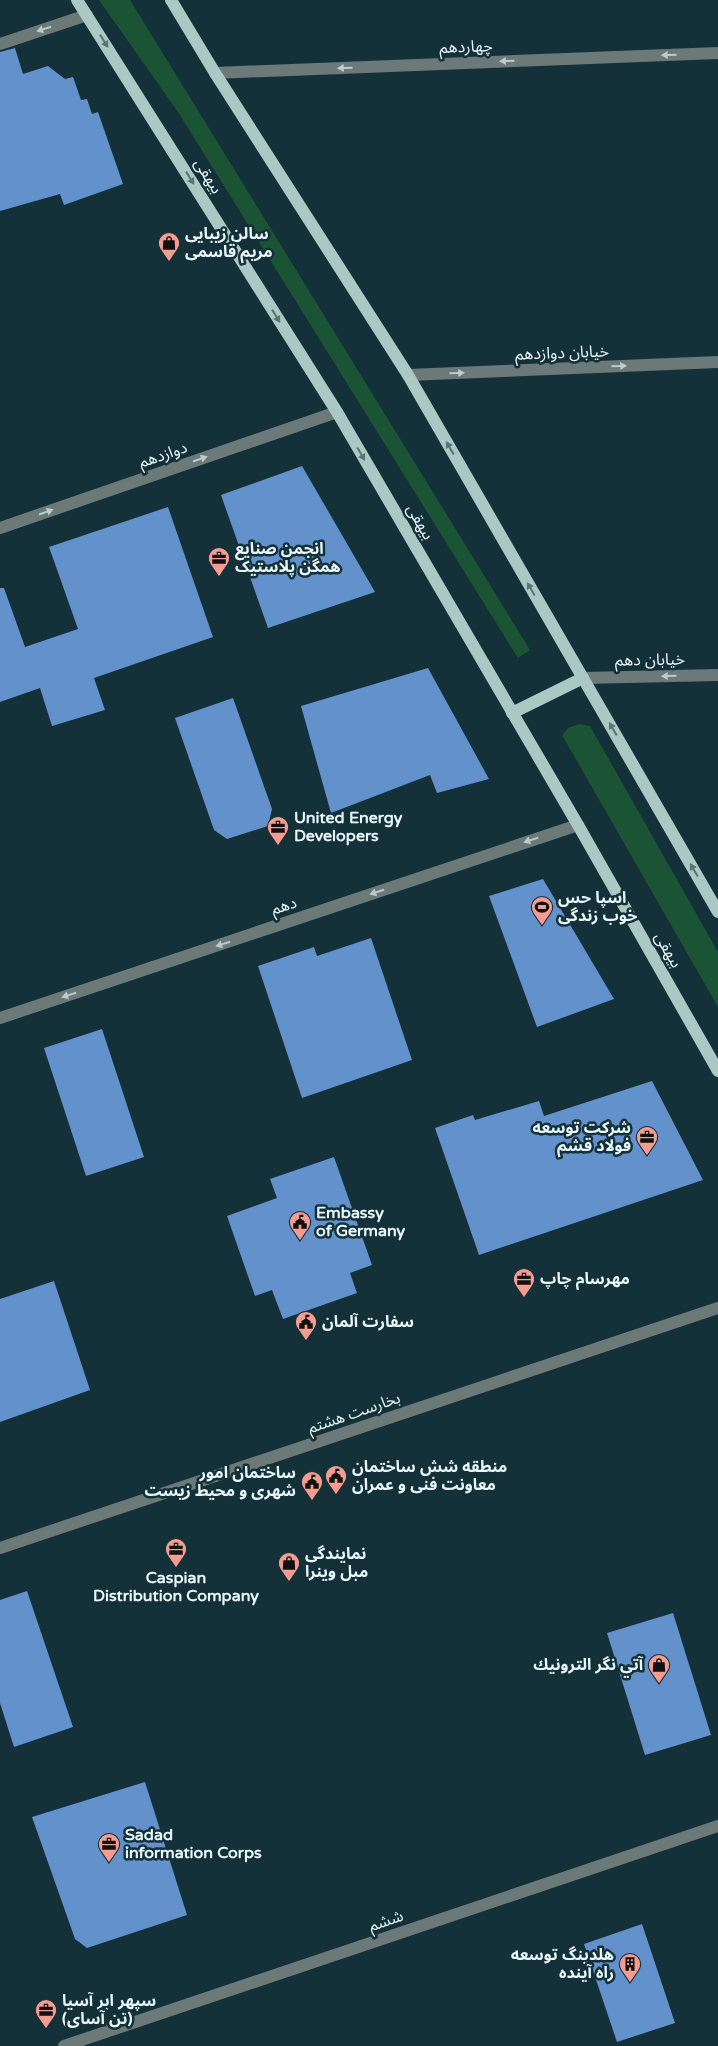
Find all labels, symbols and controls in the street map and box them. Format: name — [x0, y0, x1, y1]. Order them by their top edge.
one-way arrow — [36, 26, 51, 33]
one-way arrow — [99, 34, 108, 47]
street label: چهاردهم — [439, 36, 493, 60]
one-way arrow — [661, 51, 677, 59]
one-way arrow — [499, 58, 515, 66]
one-way arrow — [336, 64, 352, 72]
street label: بیهقی — [189, 155, 227, 197]
one-way arrow — [185, 172, 195, 185]
place label: سالن زیبایی مریم قاسمی — [185, 224, 273, 264]
shop icon: سالن زیبایی مریم قاسمی — [157, 231, 181, 262]
one-way arrow — [272, 309, 281, 323]
street label: خیابان دوازدهم — [515, 341, 609, 367]
one-way arrow — [611, 362, 627, 370]
one-way arrow — [449, 369, 465, 377]
street label: دوازدهم — [136, 437, 190, 474]
one-way arrow — [446, 441, 454, 455]
one-way arrow — [357, 448, 366, 461]
one-way arrow — [193, 455, 208, 463]
street label: بیهقی — [402, 501, 438, 543]
one-way arrow — [39, 508, 54, 516]
place label: انجمن صنایع همگن پلاستیک — [235, 539, 341, 577]
office icon: انجمن صنایع همگن پلاستیک — [207, 546, 231, 577]
one-way arrow — [527, 582, 536, 595]
street label: خیابان دهم — [615, 649, 685, 673]
one-way arrow — [661, 672, 677, 680]
one-way arrow — [608, 723, 617, 736]
place label: United Energy Developers — [294, 808, 403, 846]
office icon: United Energy Developers — [266, 815, 290, 846]
one-way arrow — [524, 837, 539, 845]
one-way arrow — [689, 864, 698, 877]
place label: اسپا حس خوب زندگی — [558, 888, 637, 926]
one-way arrow — [370, 889, 385, 896]
street label: دهم — [269, 893, 300, 921]
sports icon: اسپا حس خوب زندگی — [530, 895, 554, 926]
street label: بیهقی — [650, 929, 686, 971]
one-way arrow — [215, 940, 230, 948]
one-way arrow — [61, 991, 76, 999]
place label: شرکت توسعه فولاد قشم — [532, 1118, 631, 1158]
office icon: شرکت توسعه فولاد قشم — [635, 1125, 659, 1156]
place label: Embassy of Germany — [316, 1203, 405, 1241]
public building icon: Embassy of Germany — [288, 1210, 312, 1241]
office icon: مهرسام چاپ — [512, 1267, 536, 1298]
place label: مهرسام چاپ — [540, 1269, 630, 1290]
public building icon: سفارت آلمان — [294, 1310, 318, 1341]
place label: سفارت آلمان — [322, 1312, 414, 1332]
street label: بخارست هشتم — [305, 1388, 404, 1440]
place label: منطقه شش ساختمان معاونت فنی و عمران — [352, 1457, 507, 1495]
place label: ساختمان امور شهری و محیط زیست — [144, 1463, 296, 1501]
public building icon: منطقه شش ساختمان معاونت فنی و عمران — [324, 1464, 348, 1495]
public building icon: ساختمان امور شهری و محیط زیست — [300, 1470, 324, 1501]
office icon: Caspian Distribution Company — [164, 1537, 188, 1568]
place label: نمایندگی مبل وینرا — [305, 1544, 368, 1582]
shop icon: نمایندگی مبل وینرا — [277, 1551, 301, 1582]
place label: Caspian Distribution Company — [93, 1568, 259, 1606]
shop icon: آتي نگر الترونيك — [647, 1653, 671, 1684]
place label: آتي نگر الترونيك — [533, 1655, 644, 1678]
place label: Sadad information Corps — [125, 1825, 262, 1863]
office icon: Sadad information Corps — [97, 1832, 121, 1863]
street label: ششم — [366, 1906, 407, 1938]
place label: هلدینگ توسعه راه آینده — [511, 1945, 614, 1983]
building icon: هلدینگ توسعه راه آینده — [618, 1952, 642, 1983]
place label: سپهر ابر آسیا (تن آسای) — [62, 1991, 156, 2029]
office icon: سپهر ابر آسیا (تن آسای) — [34, 1998, 58, 2029]

